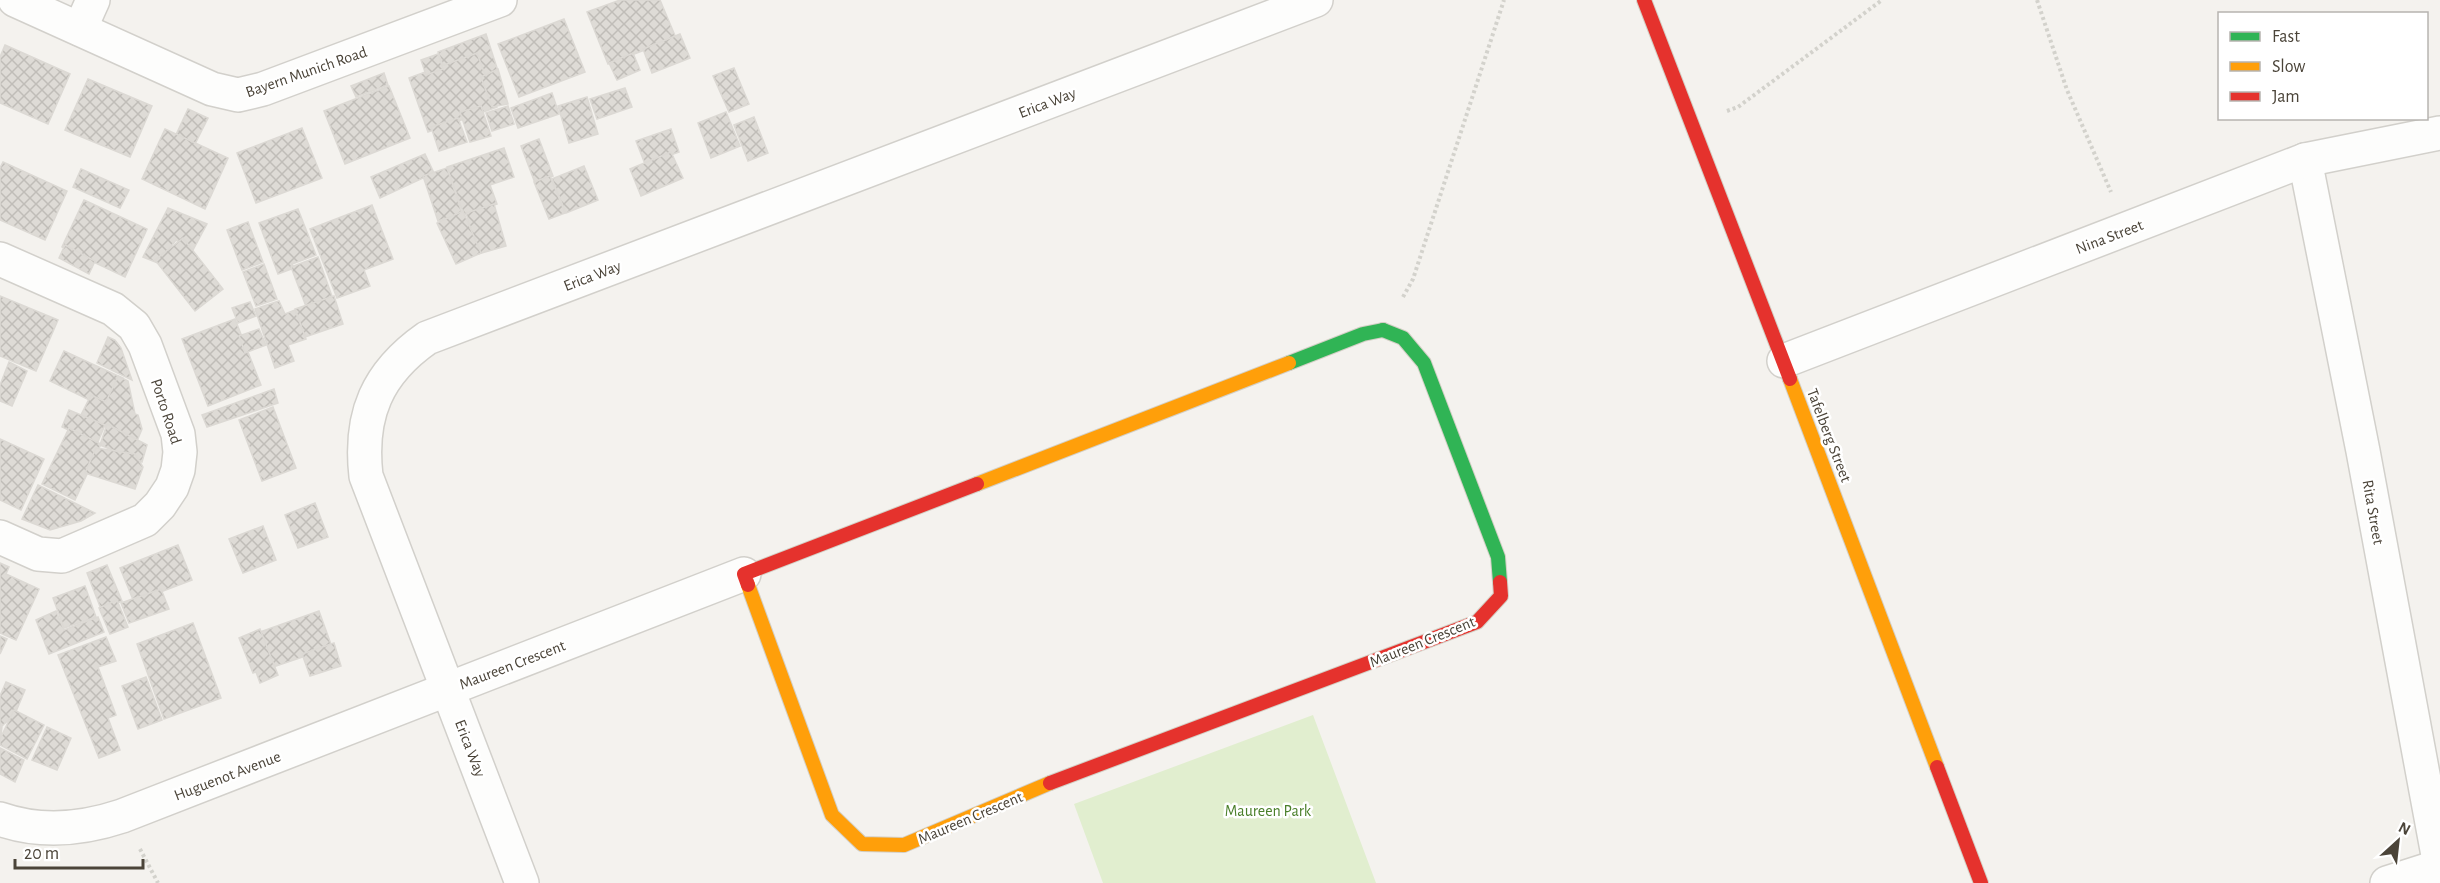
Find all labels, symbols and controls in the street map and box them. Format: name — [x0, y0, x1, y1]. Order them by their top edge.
legend — [2218, 12, 2428, 120]
text: Fast — [2272, 28, 2300, 46]
street label: Bayern Munich Road — [244, 44, 369, 101]
text: Slow — [2272, 58, 2305, 76]
street label: Erica Way — [1016, 85, 1079, 122]
text: Jam — [2272, 88, 2300, 106]
street label: Nina Street — [2073, 217, 2145, 257]
street label: Erica Way — [561, 258, 624, 295]
street label: Porto Road — [148, 377, 184, 446]
street label: Tafelberg Street — [1804, 386, 1854, 484]
street label: Rita Street — [2359, 479, 2387, 546]
street label: Maureen Crescent — [1367, 614, 1477, 670]
street label: Maureen Crescent — [457, 637, 568, 692]
street label: Erica Way — [451, 717, 488, 780]
street label: Huguenot Avenue — [172, 748, 283, 804]
street label: Maureen Crescent — [916, 789, 1025, 847]
park label: Maureen Park — [1225, 803, 1312, 819]
north arrow — [2368, 811, 2428, 871]
text: N — [2396, 819, 2413, 838]
scale bar — [15, 832, 142, 870]
text: 20 m — [24, 845, 59, 863]

